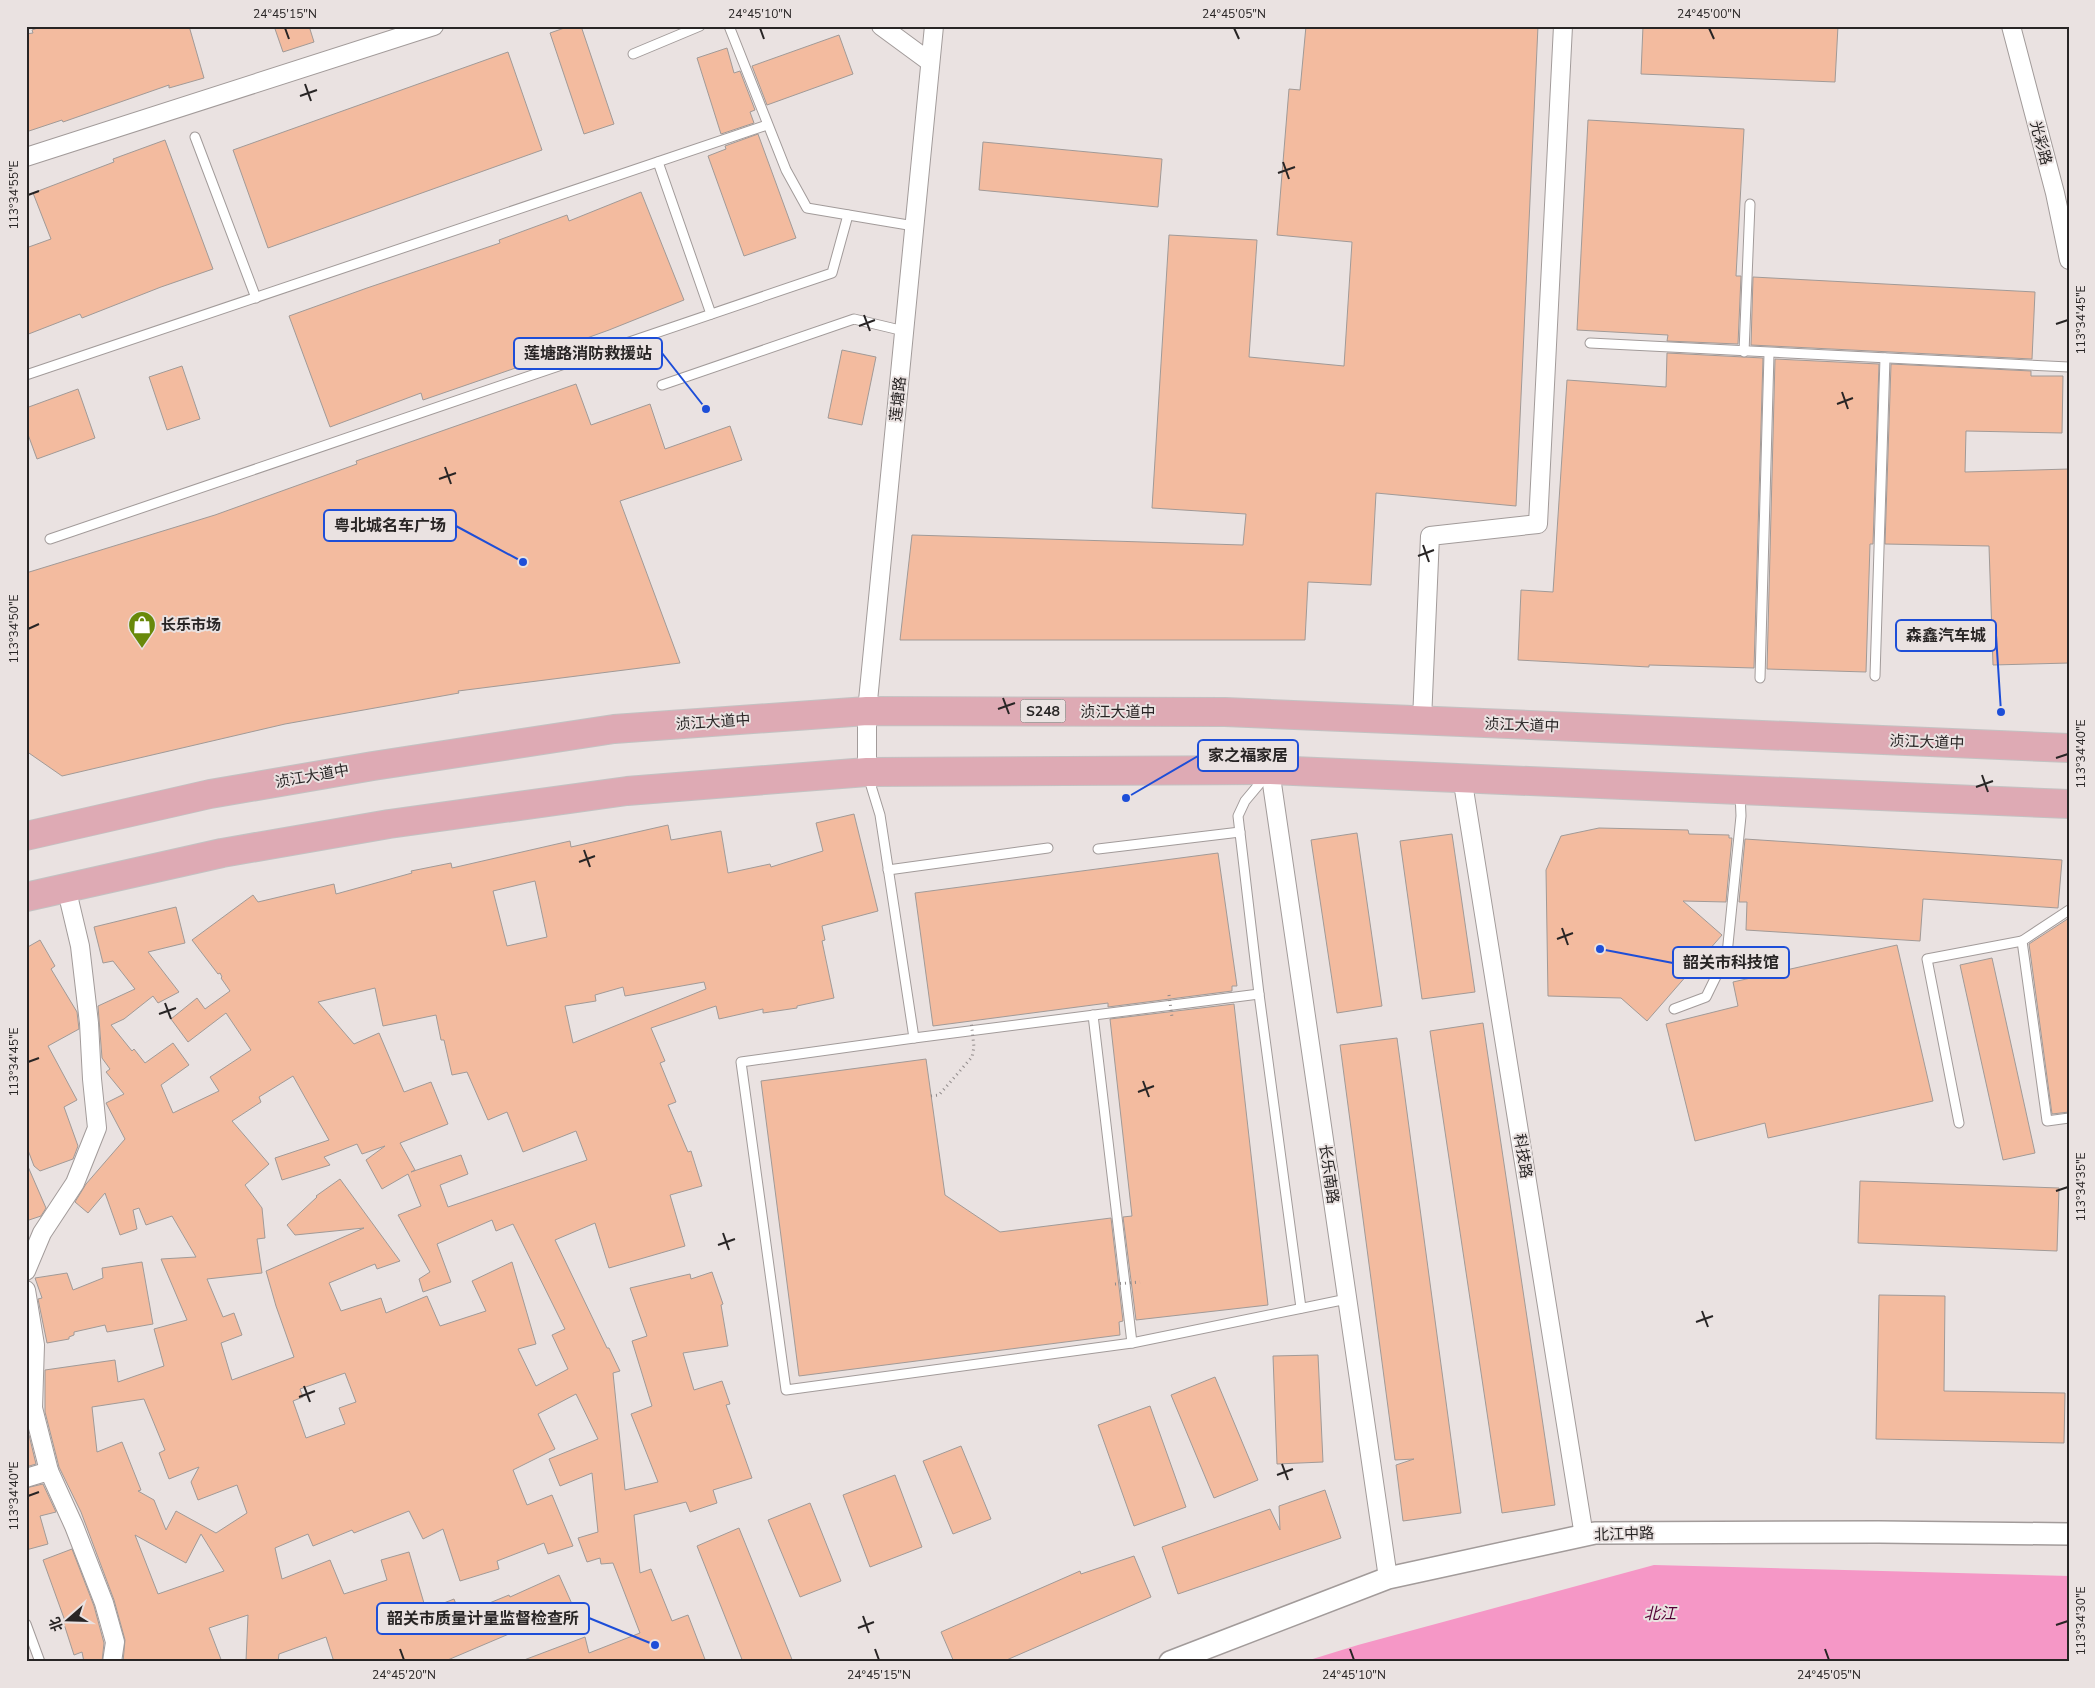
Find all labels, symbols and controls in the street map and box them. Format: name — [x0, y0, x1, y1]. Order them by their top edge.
text: 24°45'15"N — [253, 6, 317, 22]
text: 24°45'10"N — [728, 6, 792, 22]
text: 24°45'05"N — [1202, 6, 1266, 22]
text: 24°45'00"N — [1677, 6, 1741, 22]
street label: 光彩路 — [2026, 119, 2056, 167]
text: 113°34'55"E — [6, 160, 22, 230]
text: 113°34'45"E — [2073, 285, 2089, 355]
callout: 莲塘路消防救援站 — [514, 338, 662, 369]
text: 莲塘路消防救援站 — [524, 343, 652, 365]
street label: 莲塘路 — [886, 376, 910, 422]
callout: 粤北城名车广场 — [324, 510, 456, 541]
text: 粤北城名车广场 — [334, 515, 446, 537]
text: 113°34'50"E — [6, 594, 22, 664]
shop icon: 长乐市场 — [127, 610, 157, 649]
place label: 长乐市场 — [161, 615, 221, 635]
callout: 森鑫汽车城 — [1896, 620, 1996, 651]
text: 森鑫汽车城 — [1906, 625, 1986, 647]
road number: S248 — [1020, 699, 1066, 722]
street label: 浈江大道中 — [1080, 702, 1156, 722]
street label: 浈江大道中 — [675, 709, 751, 735]
street label: 浈江大道中 — [1484, 714, 1560, 736]
text: 113°34'40"E — [2073, 719, 2089, 789]
street label: 浈江大道中 — [1889, 731, 1965, 753]
callout: 家之福家居 — [1198, 740, 1298, 771]
text: 家之福家居 — [1208, 745, 1288, 767]
street label: 浈江大道中 — [273, 760, 351, 792]
callout: 韶关市科技馆 — [1673, 947, 1789, 978]
text: 韶关市科技馆 — [1683, 952, 1779, 974]
text: 113°34'45"E — [6, 1027, 22, 1097]
street label: 科技路 — [1510, 1132, 1536, 1180]
street label: 长乐南路 — [1315, 1143, 1343, 1205]
text: 113°34'35"E — [2073, 1152, 2089, 1222]
text: 113°34'40"E — [6, 1461, 22, 1531]
street label: 北江中路 — [1594, 1523, 1654, 1545]
text: 113°34'30"E — [2073, 1586, 2089, 1656]
north arrow — [42, 1596, 92, 1646]
callout: 韶关市质量计量监督检查所 — [377, 1603, 589, 1634]
water label: 北江 — [1644, 1603, 1678, 1625]
text: 韶关市质量计量监督检查所 — [387, 1608, 579, 1630]
text: 北 — [45, 1614, 68, 1634]
text: 24°45'20"N — [372, 1667, 436, 1683]
text: 24°45'15"N — [847, 1667, 911, 1683]
text: 24°45'10"N — [1322, 1667, 1386, 1683]
text: 24°45'05"N — [1797, 1667, 1861, 1683]

